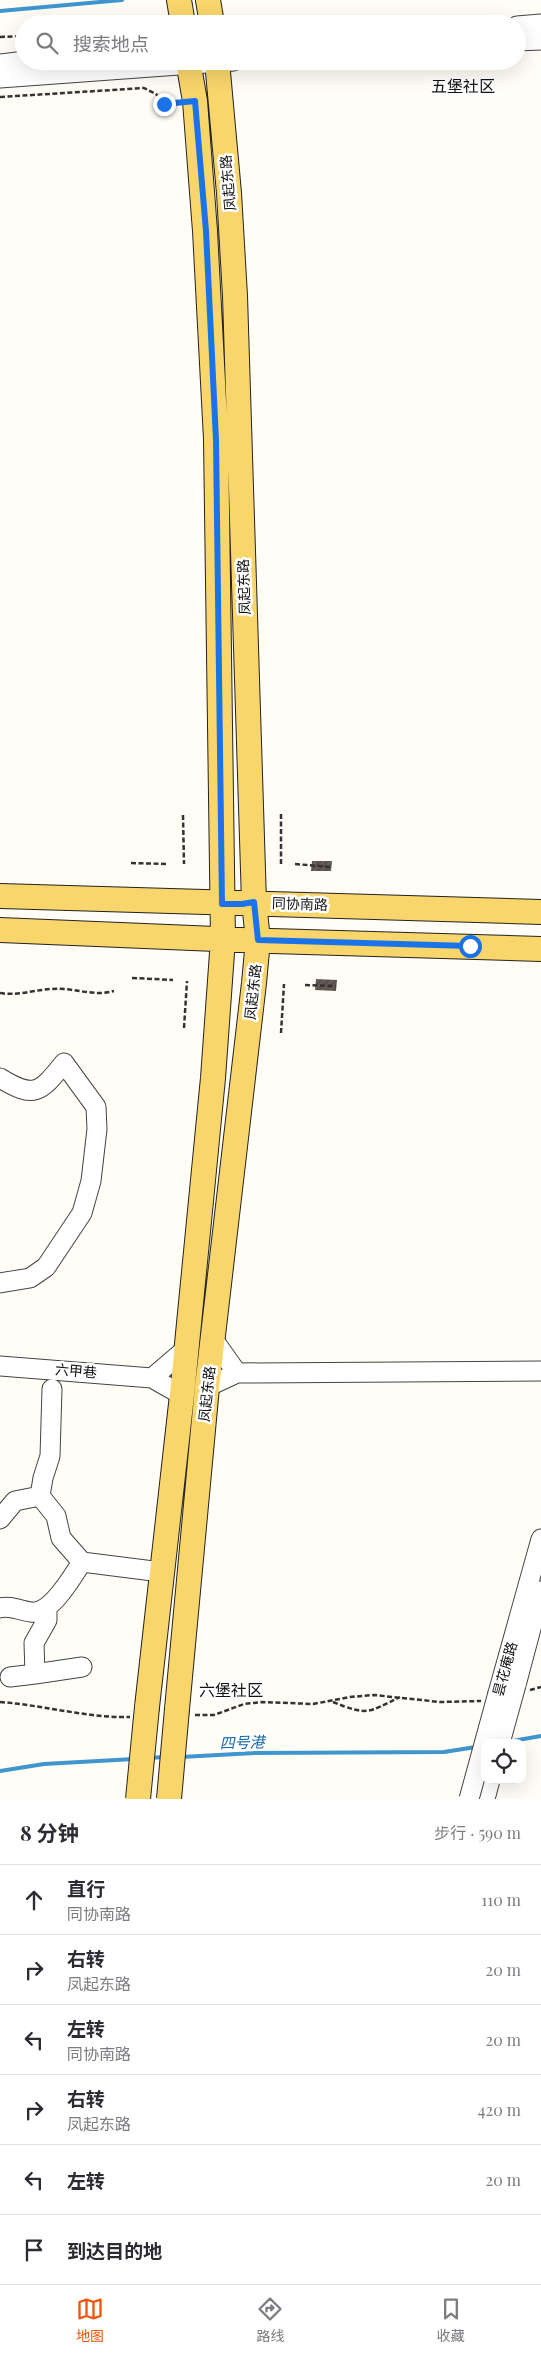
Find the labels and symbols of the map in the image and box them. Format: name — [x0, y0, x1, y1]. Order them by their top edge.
district label: 五堡社区 — [431, 75, 495, 96]
route end — [153, 93, 176, 116]
street label: 凤起东路 — [216, 154, 239, 212]
street label: 凤起东路 — [233, 559, 254, 615]
street label: 同协南路 — [272, 893, 328, 914]
route start — [459, 935, 482, 958]
street label: 凤起东路 — [240, 963, 265, 1021]
street label: 六甲巷 — [54, 1359, 98, 1382]
street label: 凤起东路 — [194, 1365, 219, 1423]
street label: 昙花庵路 — [488, 1639, 521, 1698]
district label: 六堡社区 — [199, 1679, 263, 1700]
water label: 四号港 — [219, 1731, 267, 1753]

